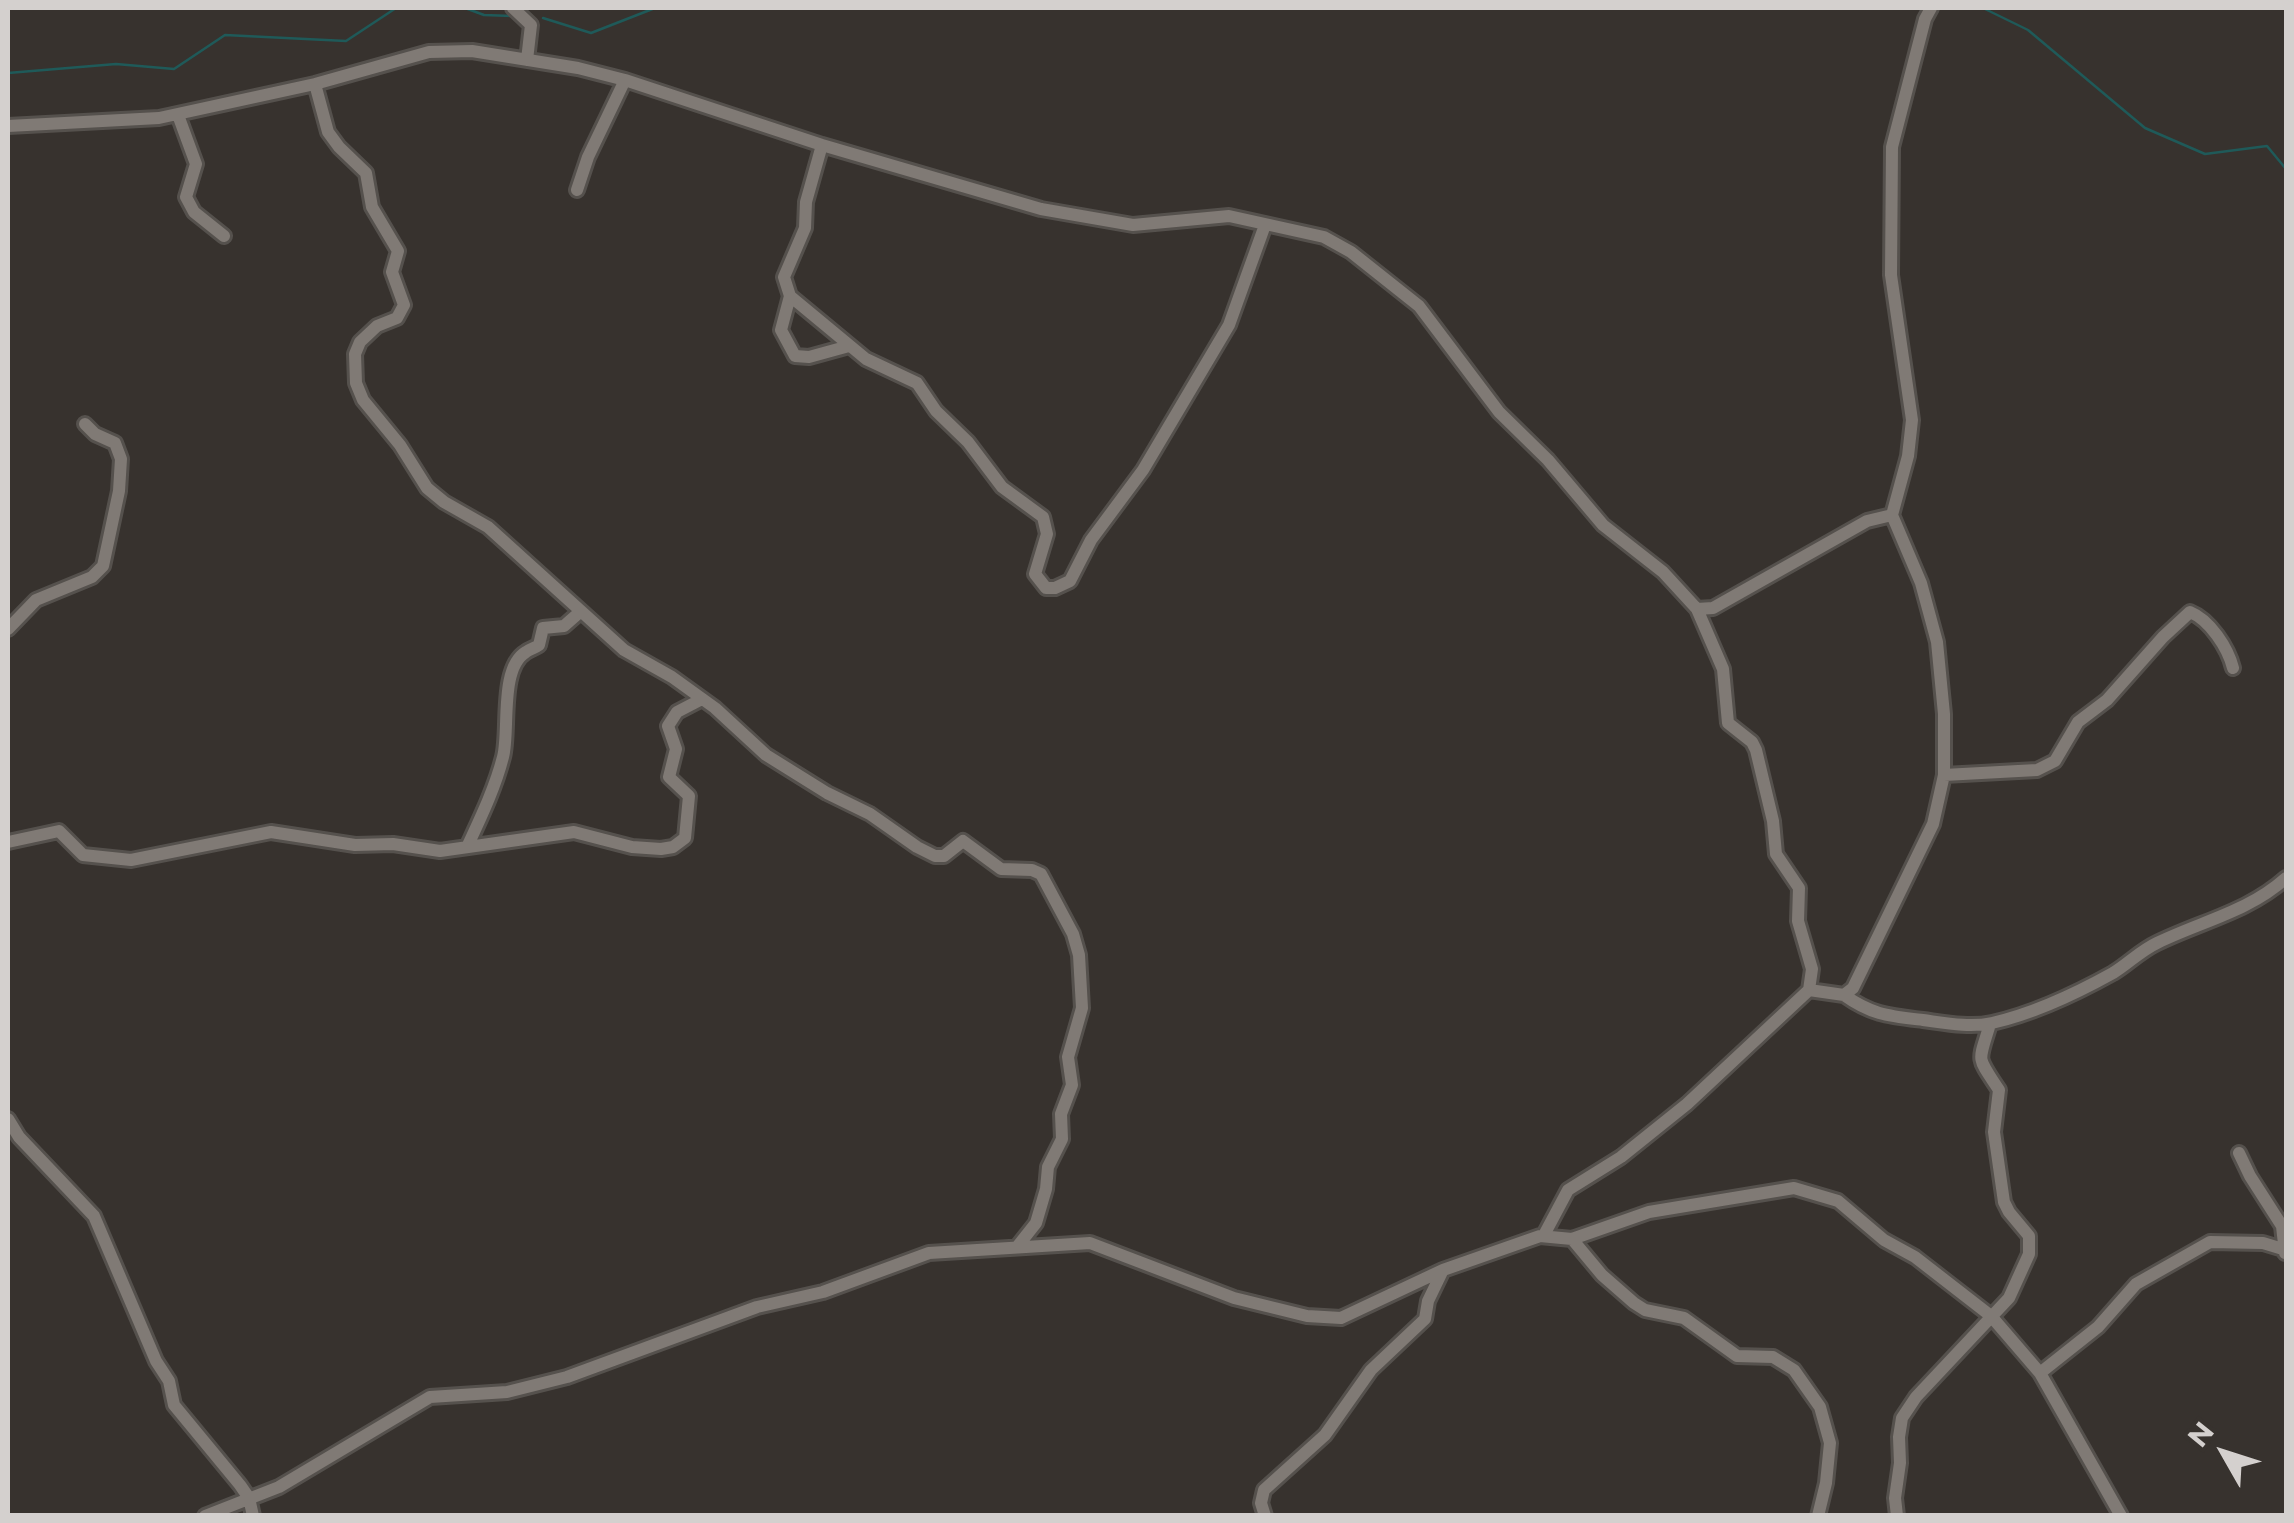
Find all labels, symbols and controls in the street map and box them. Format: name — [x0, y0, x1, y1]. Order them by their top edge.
north arrow — [2174, 1403, 2274, 1503]
text: N — [2180, 1415, 2221, 1454]

